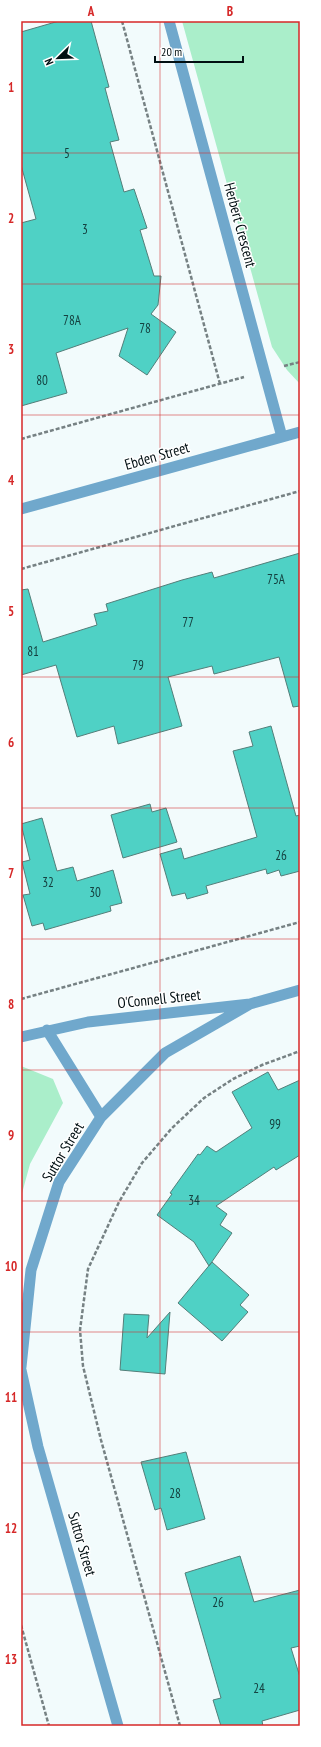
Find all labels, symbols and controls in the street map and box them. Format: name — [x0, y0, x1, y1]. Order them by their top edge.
text: A — [87, 3, 95, 20]
text: B — [227, 3, 233, 20]
north arrow — [38, 38, 78, 78]
scale bar — [155, 38, 243, 64]
text: 20 m — [161, 44, 182, 59]
text: N — [41, 56, 56, 67]
text: 1 — [8, 79, 14, 96]
house number: 5 — [64, 145, 70, 162]
street label: Herbert Crescent — [220, 180, 261, 269]
text: 2 — [8, 210, 14, 227]
house number: 3 — [82, 221, 88, 238]
house number: 78A — [63, 312, 82, 329]
house number: 78 — [139, 320, 151, 337]
text: 3 — [8, 341, 14, 358]
house number: 80 — [36, 372, 48, 389]
street label: Ebden Street — [122, 437, 191, 474]
text: 4 — [8, 472, 15, 489]
house number: 75A — [267, 571, 286, 588]
text: 5 — [8, 603, 14, 620]
house number: 77 — [182, 614, 194, 631]
house number: 81 — [27, 643, 39, 660]
house number: 79 — [132, 657, 144, 674]
text: 6 — [8, 734, 14, 751]
house number: 26 — [275, 847, 287, 864]
text: 7 — [8, 865, 14, 882]
house number: 32 — [42, 874, 54, 891]
house number: 30 — [89, 884, 101, 901]
street label: O'Connell Street — [116, 985, 201, 1012]
text: 8 — [8, 996, 14, 1013]
house number: 99 — [269, 1116, 281, 1133]
street label: Suttor Street — [37, 1119, 88, 1185]
text: 9 — [8, 1127, 14, 1144]
house number: 34 — [188, 1192, 200, 1209]
text: 10 — [5, 1258, 17, 1275]
text: 11 — [5, 1389, 17, 1406]
house number: 28 — [169, 1485, 181, 1502]
street label: Suttor Street — [64, 1510, 101, 1578]
text: 12 — [5, 1520, 17, 1537]
house number: 26 — [212, 1594, 224, 1611]
text: 13 — [5, 1651, 17, 1668]
house number: 24 — [253, 1680, 265, 1697]

